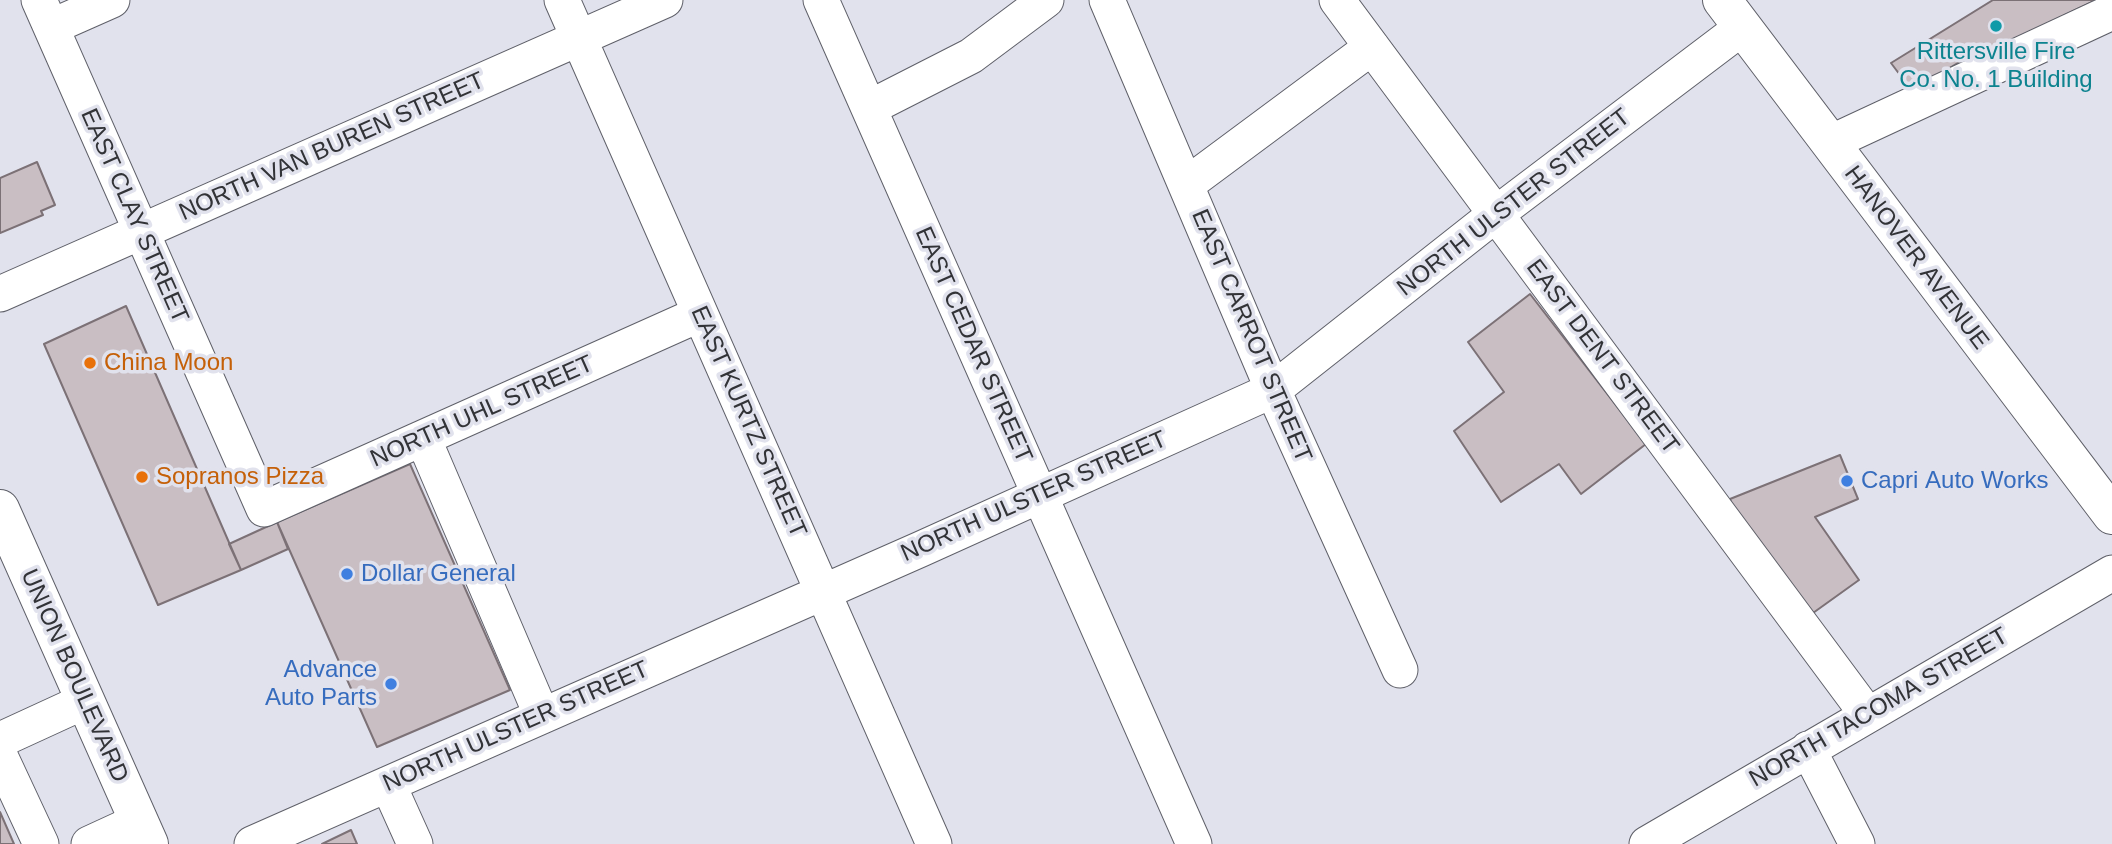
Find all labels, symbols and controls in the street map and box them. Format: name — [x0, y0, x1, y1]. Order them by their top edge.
marker: Rittersville Fire Co. No. 1 Building — [1988, 18, 2004, 34]
place label: Rittersville Fire Co. No. 1 Building — [1899, 38, 2093, 94]
street label: NORTH VAN BUREN STREET — [175, 66, 489, 228]
street label: NORTH ULSTER STREET — [1392, 103, 1636, 303]
street label: EAST CLAY STREET — [74, 104, 194, 328]
street label: HANOVER AVENUE — [1838, 161, 1994, 355]
street label: EAST CARROT STREET — [1185, 205, 1317, 467]
street label: EAST CEDAR STREET — [908, 223, 1038, 467]
street label: EAST DENT STREET — [1519, 254, 1685, 460]
street label: EAST KURTZ STREET — [684, 302, 812, 542]
place label: China Moon — [104, 349, 233, 377]
street label: NORTH UHL STREET — [366, 350, 598, 474]
marker: China Moon — [82, 355, 98, 371]
street label: NORTH ULSTER STREET — [897, 425, 1171, 569]
place label: Sopranos Pizza — [156, 463, 324, 491]
place label: Capri Auto Works — [1861, 467, 2049, 495]
marker: Sopranos Pizza — [134, 469, 150, 485]
marker: Capri Auto Works — [1839, 473, 1855, 489]
place label: Dollar General — [361, 560, 516, 588]
street label: UNION BOULEVARD — [14, 565, 134, 787]
marker: Dollar General — [339, 566, 355, 582]
street label: NORTH TACOMA STREET — [1745, 622, 2013, 794]
street label: NORTH ULSTER STREET — [379, 655, 653, 799]
place label: Advance Auto Parts — [265, 656, 377, 712]
marker: Advance Auto Parts — [383, 676, 399, 692]

